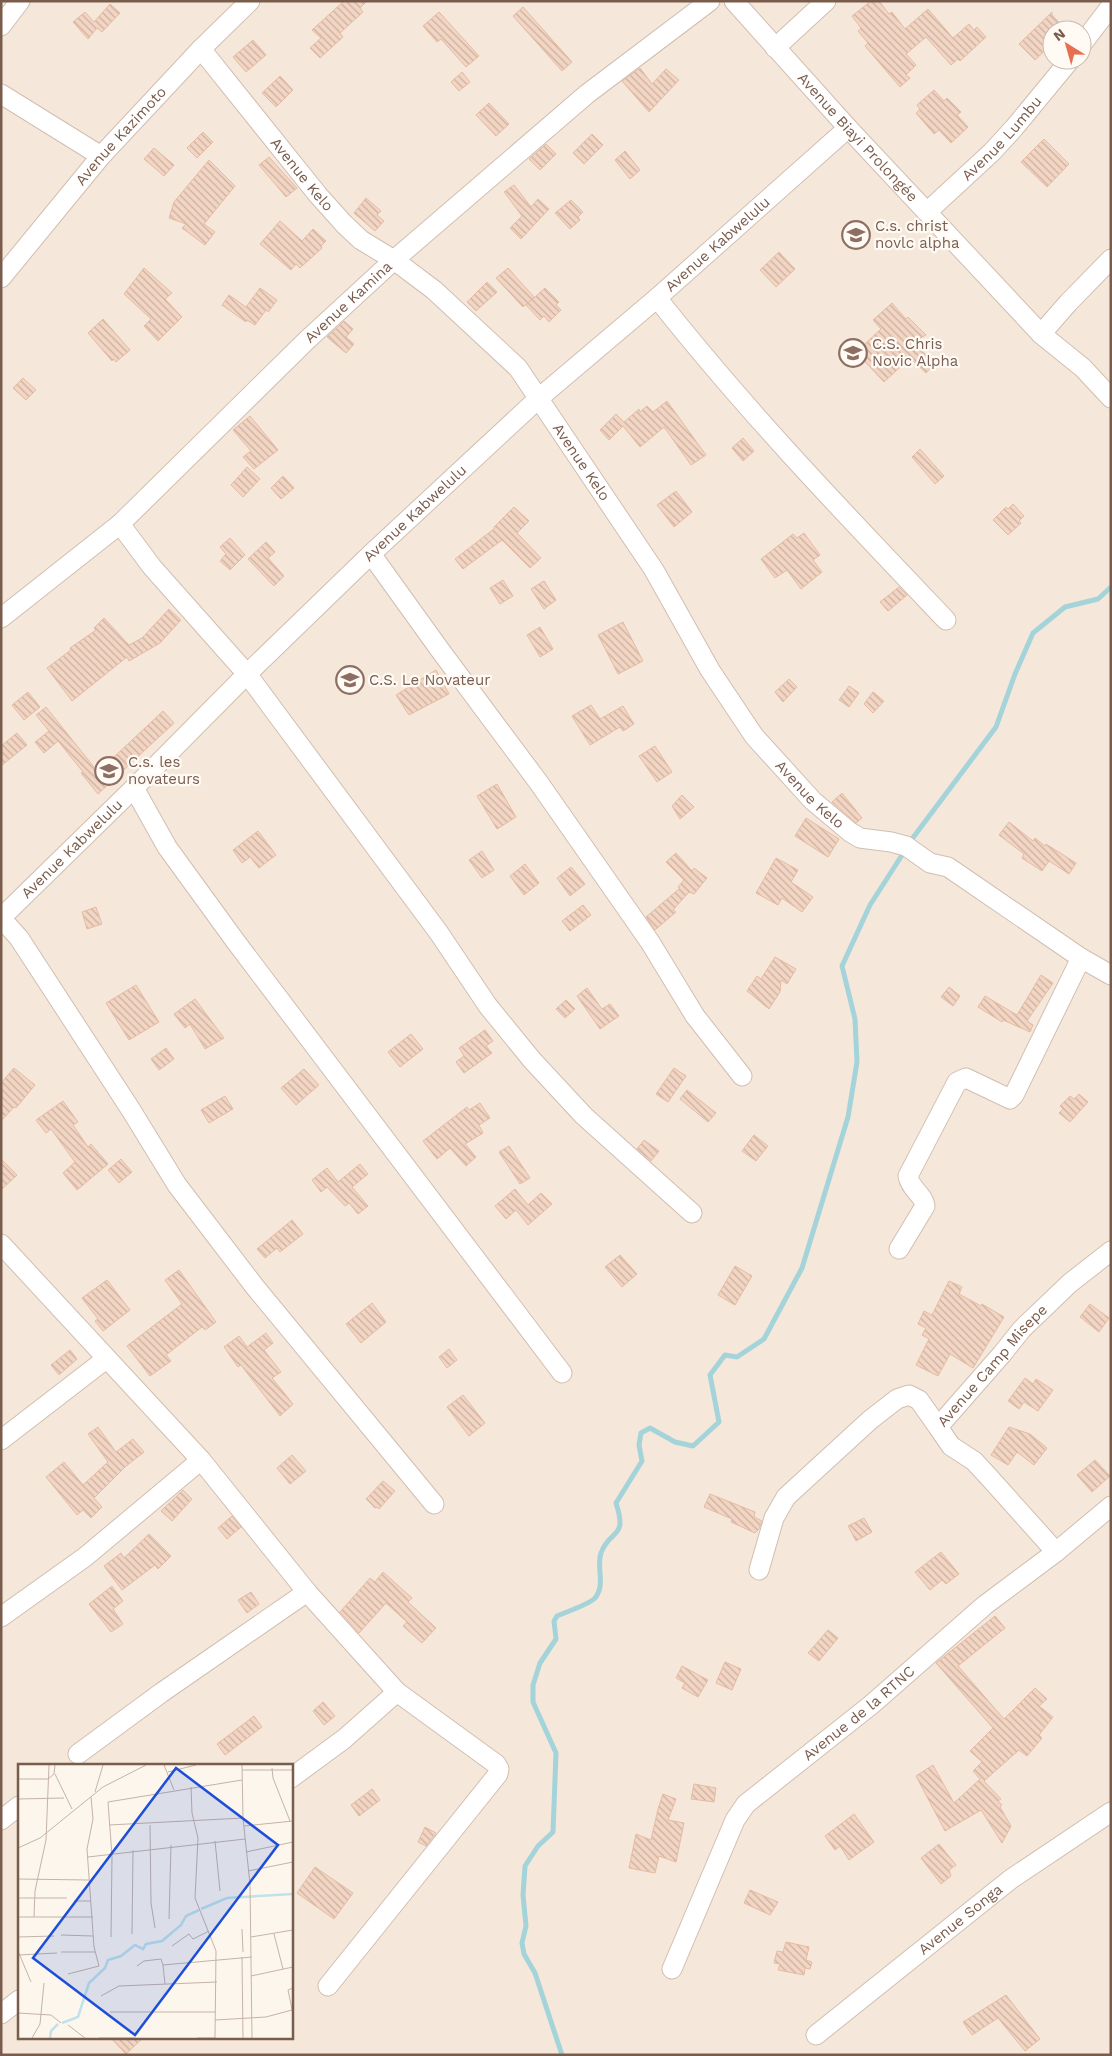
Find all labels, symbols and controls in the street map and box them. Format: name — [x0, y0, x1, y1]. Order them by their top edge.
north arrow — [1042, 20, 1092, 70]
text: N — [1050, 25, 1068, 44]
street label: Avenue Biayi Prolongée — [794, 69, 922, 206]
street label: Avenue Kazimoto — [72, 83, 170, 189]
street label: Avenue Lumbu — [958, 92, 1045, 184]
street label: Avenue Kelo — [267, 134, 337, 215]
street label: Avenue Kabwelulu — [661, 193, 774, 295]
place label: C.s. christ novlc alpha — [875, 217, 960, 252]
school or university icon: C.s. christ novlc alpha — [841, 220, 871, 250]
street label: Avenue Kamina — [301, 257, 396, 347]
place label: C.S. Chris Novic Alpha — [872, 335, 959, 370]
school or university icon: C.S. Chris Novic Alpha — [838, 338, 868, 368]
street label: Avenue Kelo — [549, 420, 614, 504]
street label: Avenue Kabwelulu — [360, 461, 470, 565]
school or university icon: C.S. Le Novateur — [335, 665, 365, 695]
place label: C.S. Le Novateur — [369, 671, 490, 689]
place label: C.s. les novateurs — [128, 753, 200, 788]
school or university icon: C.s. les novateurs — [94, 756, 124, 786]
street label: Avenue Kelo — [772, 757, 848, 832]
street label: Avenue Kabwelulu — [18, 795, 126, 902]
street label: Avenue Camp Misepe — [933, 1301, 1051, 1430]
street label: Avenue de la RTNC — [799, 1662, 918, 1764]
inset map — [18, 1764, 292, 2038]
street label: Avenue Songa — [915, 1880, 1007, 1959]

